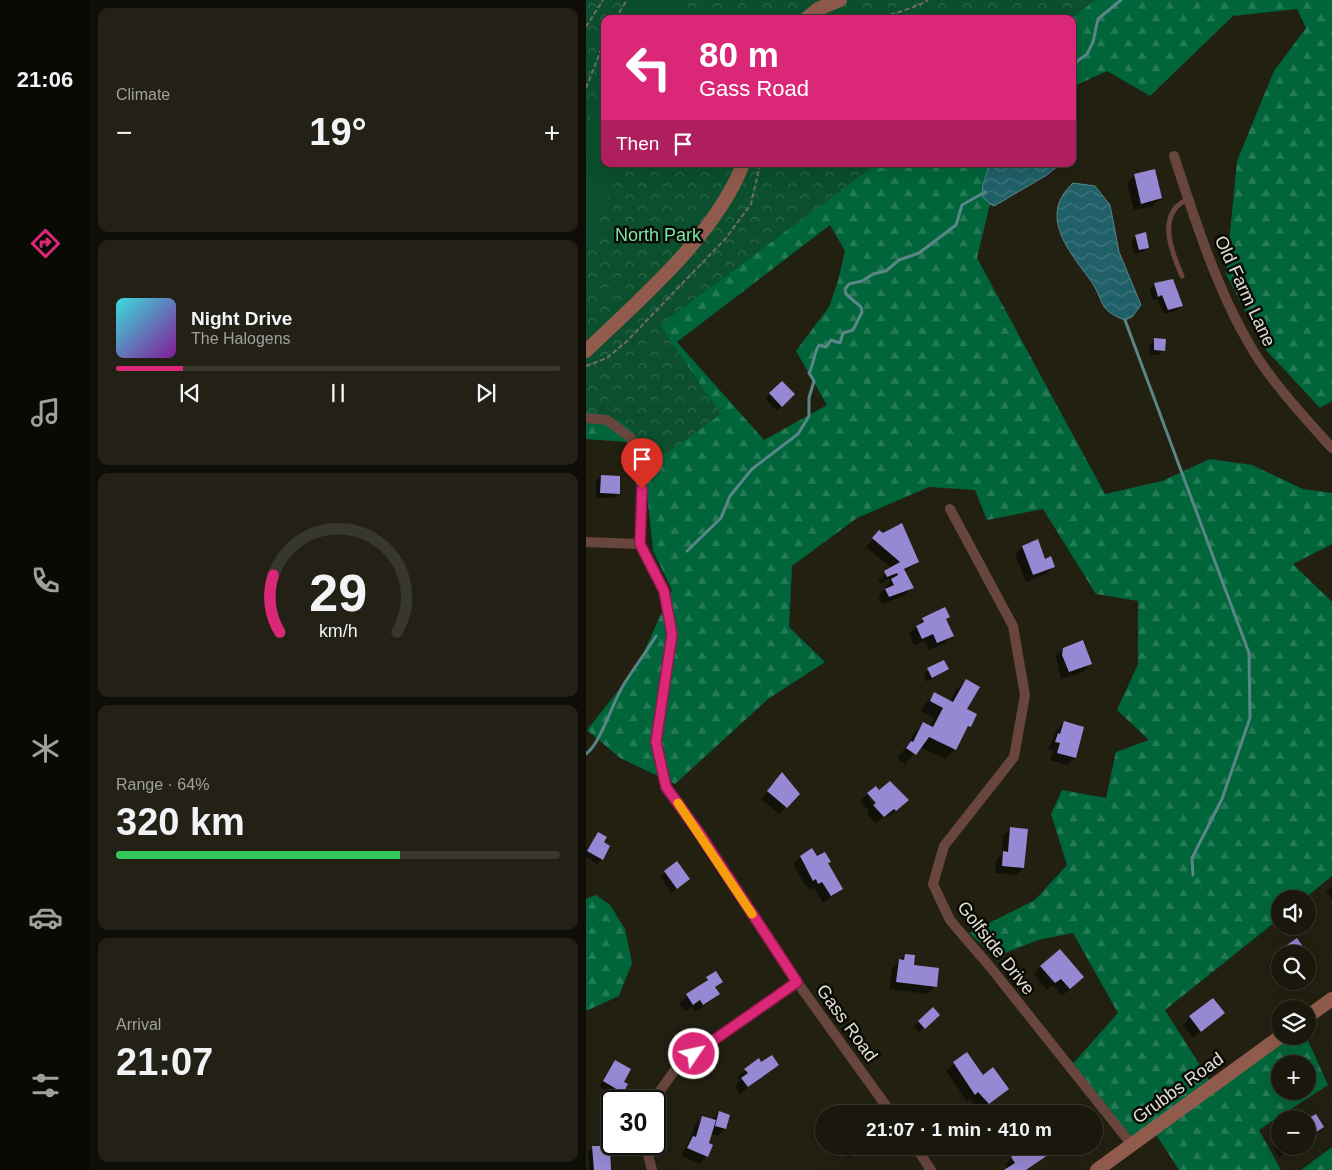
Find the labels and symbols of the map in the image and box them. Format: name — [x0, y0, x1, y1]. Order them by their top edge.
park label: North Park — [615, 225, 702, 245]
street label: Old Farm Lane — [1211, 232, 1279, 350]
pin — [621, 438, 663, 489]
street label: Golfside Drive — [953, 897, 1039, 999]
street label: Gass Road — [812, 981, 882, 1065]
position arrow — [667, 1027, 719, 1079]
street label: Grubbs Road — [1129, 1048, 1227, 1128]
speed limit sign: 30 — [601, 1090, 666, 1155]

